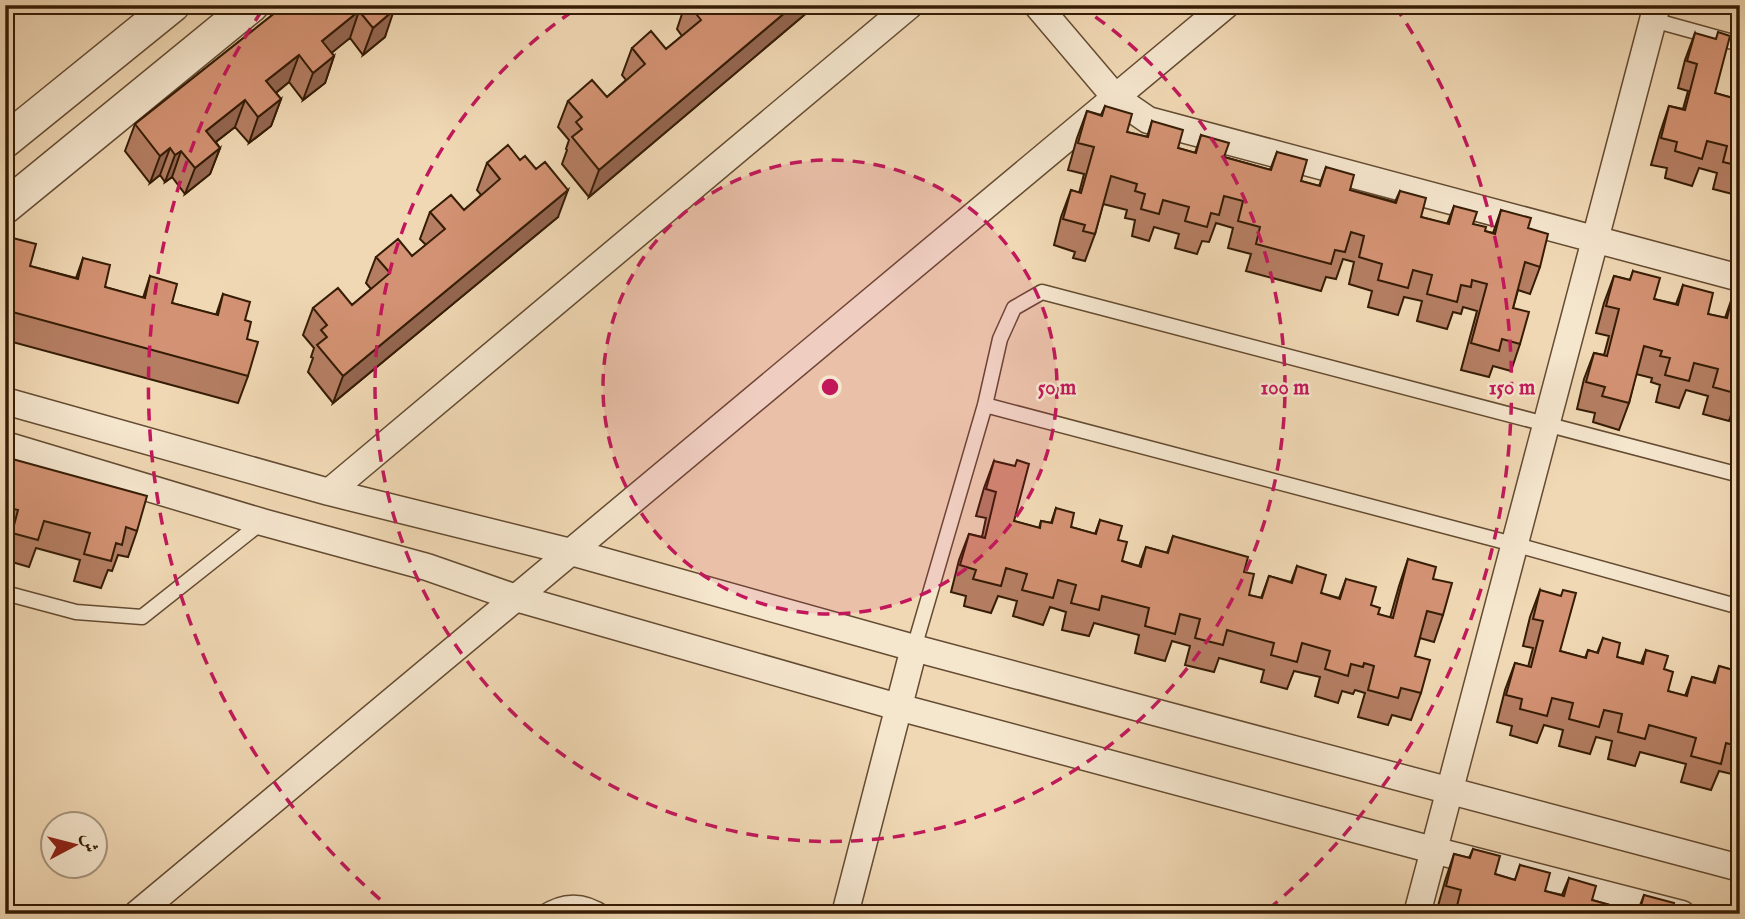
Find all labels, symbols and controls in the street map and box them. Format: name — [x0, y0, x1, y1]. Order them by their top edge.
centre of rings — [818, 375, 842, 399]
text: 50 m — [1038, 375, 1077, 402]
text: 100 m — [1260, 375, 1310, 402]
text: 150 m — [1489, 375, 1536, 402]
north arrow — [38, 810, 108, 880]
text: ش — [76, 832, 102, 854]

